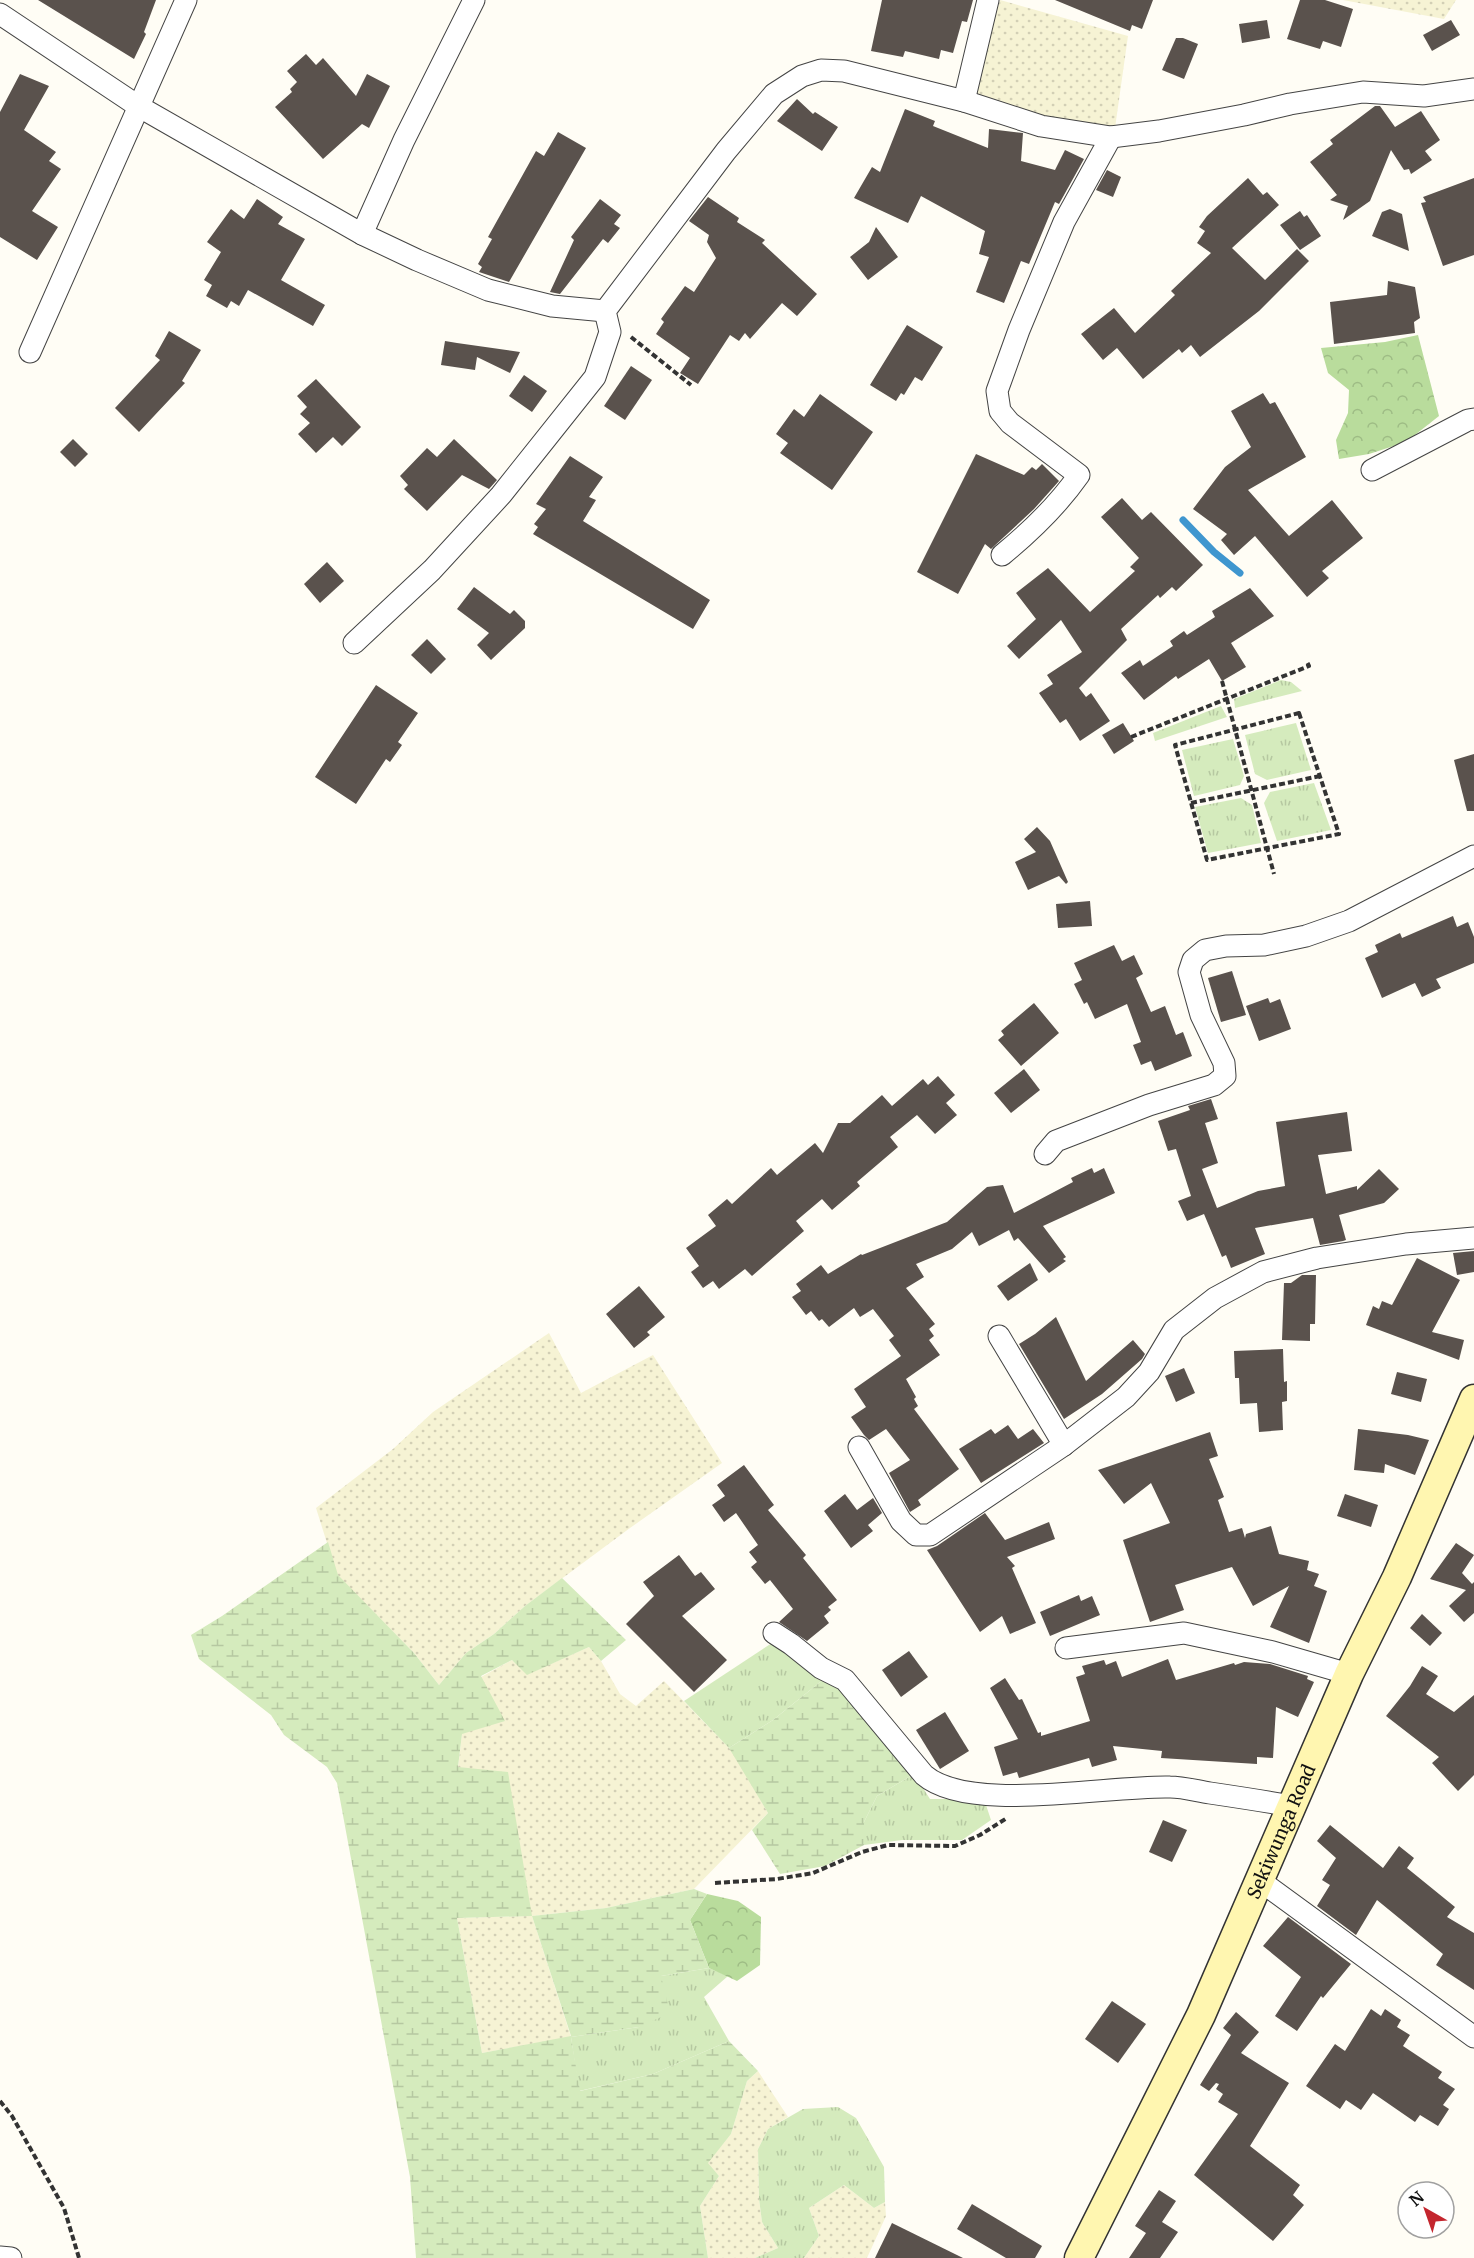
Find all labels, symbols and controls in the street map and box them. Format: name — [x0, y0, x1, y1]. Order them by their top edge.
street label: Sekiwunga Road — [1241, 1760, 1320, 1902]
north arrow — [1396, 2180, 1456, 2240]
text: N — [1405, 2187, 1428, 2210]

